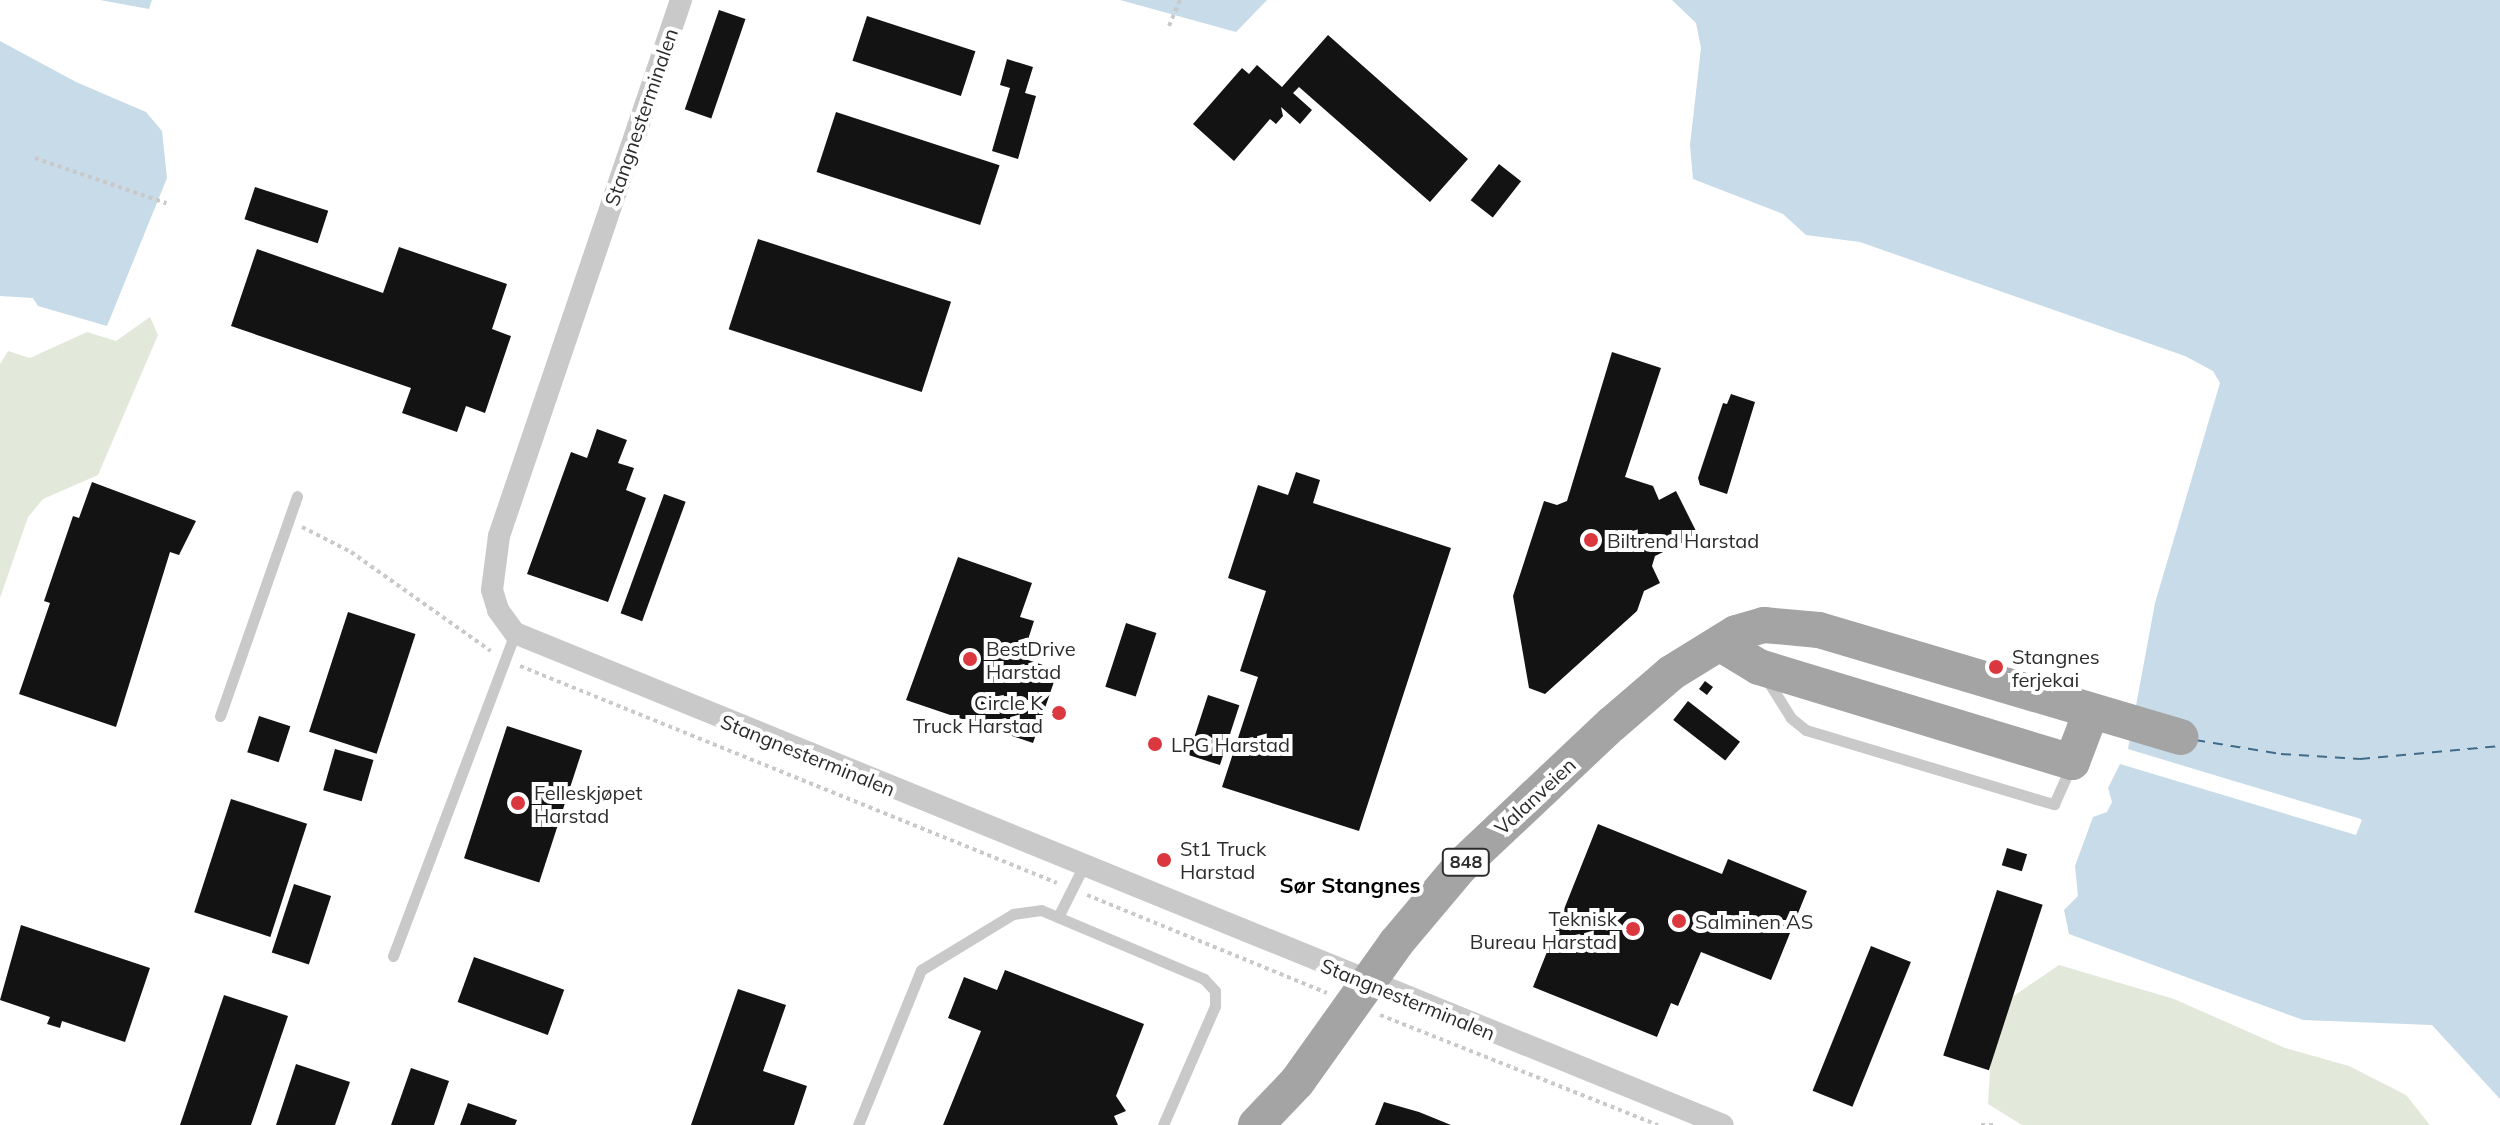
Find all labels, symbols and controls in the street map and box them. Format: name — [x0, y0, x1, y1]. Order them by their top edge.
street label: Stangnesterminalen — [599, 25, 683, 209]
place label: Biltrend Harstad — [1607, 528, 1759, 552]
marker: Biltrend Harstad — [1582, 531, 1600, 549]
place label: BestDrive Harstad — [986, 636, 1076, 683]
place label: Stangnes ferjekai — [2012, 644, 2100, 691]
marker: BestDrive Harstad — [961, 650, 979, 668]
marker: Stangnes ferjekai — [1987, 658, 2005, 676]
place label: Circle K Truck Harstad — [913, 690, 1043, 737]
marker: Circle K Truck Harstad — [1050, 704, 1068, 722]
street label: Stangnesterminalen — [717, 709, 899, 801]
place label: LPG Harstad — [1171, 732, 1290, 756]
marker: LPG Harstad — [1146, 735, 1164, 753]
street label: Valanveien — [1490, 752, 1580, 840]
place label: Felleskjøpet Harstad — [534, 780, 642, 827]
marker: Felleskjøpet Harstad — [509, 794, 527, 812]
place label: St1 Truck Harstad — [1180, 836, 1266, 883]
road number: 848 — [1440, 848, 1492, 876]
marker: St1 Truck Harstad — [1155, 851, 1173, 869]
district label: Sør Stangnes — [1279, 873, 1421, 899]
place label: Teknisk Bureau Harstad — [1470, 906, 1617, 953]
place label: Salminen AS — [1695, 909, 1813, 933]
marker: Salminen AS — [1670, 912, 1688, 930]
marker: Teknisk Bureau Harstad — [1624, 920, 1642, 938]
street label: Stangnesterminalen — [1317, 953, 1499, 1045]

